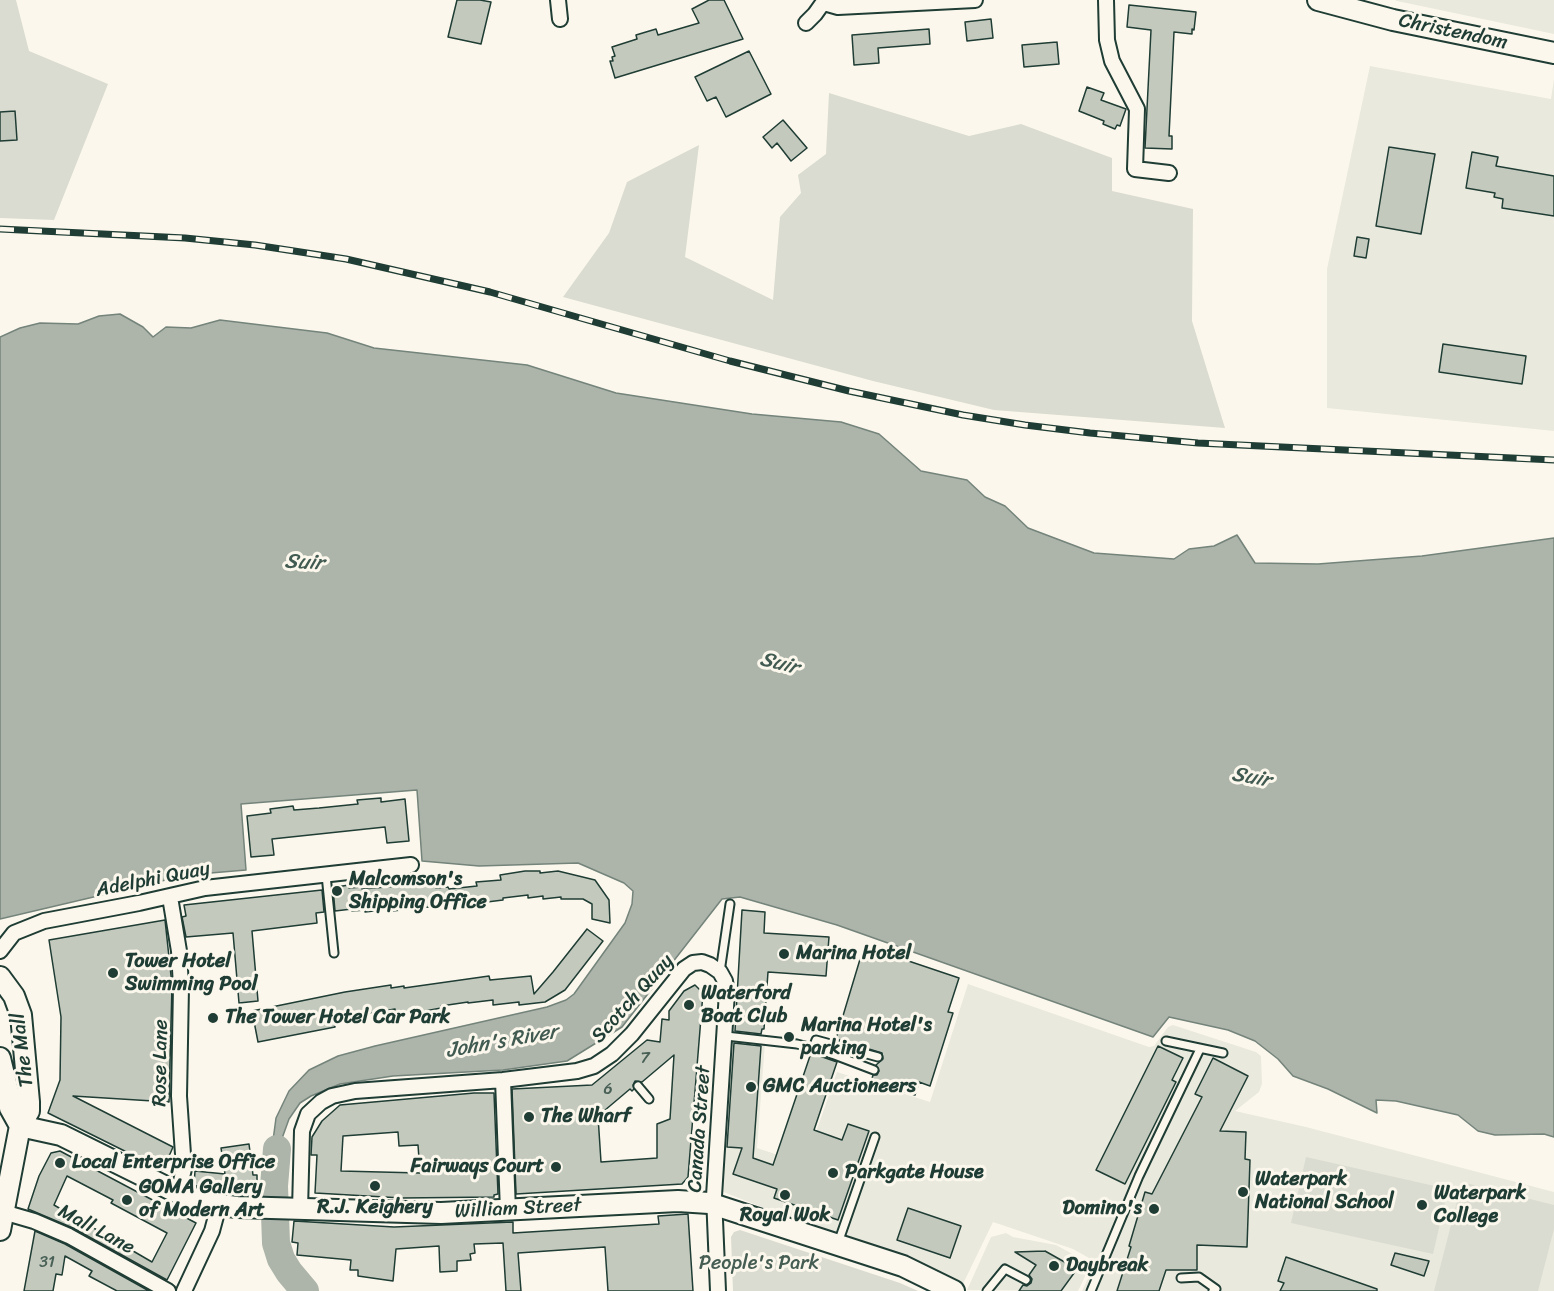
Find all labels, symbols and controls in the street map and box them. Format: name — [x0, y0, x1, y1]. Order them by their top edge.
street label: Christendom — [1396, 9, 1510, 55]
water label: Suir — [284, 549, 324, 577]
water label: Suir — [757, 647, 801, 681]
water label: Suir — [1230, 762, 1272, 794]
street label: Adelphi Quay — [94, 857, 212, 903]
place label: Malcomson's Shipping Office — [349, 868, 487, 915]
marker: Malcomson's Shipping Office — [330, 884, 344, 898]
place label: Marina Hotel — [796, 942, 911, 966]
marker: Marina Hotel — [777, 947, 791, 961]
place label: Tower Hotel Swimming Pool — [125, 950, 257, 997]
street label: Scotch Quay — [587, 950, 679, 1048]
marker: Tower Hotel Swimming Pool — [106, 966, 120, 980]
place label: Waterford Boat Club — [701, 982, 791, 1029]
marker: Waterford Boat Club — [682, 998, 696, 1012]
place label: The Tower Hotel Car Park — [225, 1006, 450, 1030]
street label: The Mall — [7, 1011, 39, 1089]
marker: The Tower Hotel Car Park — [206, 1011, 220, 1025]
place label: Marina Hotel's parking — [801, 1014, 932, 1061]
street label: Rose Lane — [148, 1019, 174, 1107]
water label: John's River — [444, 1020, 560, 1064]
marker: Marina Hotel's parking — [782, 1030, 796, 1044]
house number: 7 — [640, 1049, 650, 1069]
street label: Canada Street — [684, 1065, 716, 1193]
place label: GMC Auctioneers — [763, 1075, 917, 1099]
house number: 6 — [603, 1080, 613, 1100]
marker: GMC Auctioneers — [744, 1080, 758, 1094]
place label: The Wharf — [541, 1105, 631, 1129]
marker: The Wharf — [522, 1110, 536, 1124]
place label: Local Enterprise Office — [72, 1151, 275, 1175]
place label: Fairways Court — [411, 1155, 544, 1179]
marker: Local Enterprise Office — [53, 1156, 67, 1170]
marker: Fairways Court — [549, 1160, 563, 1174]
place label: Parkgate House — [845, 1161, 984, 1185]
marker: Parkgate House — [826, 1166, 840, 1180]
place label: Waterpark National School — [1255, 1168, 1394, 1215]
place label: GOMA Gallery of Modern Art — [139, 1176, 265, 1223]
marker: R.J. Keighery — [368, 1179, 382, 1193]
place label: Waterpark College — [1434, 1182, 1526, 1229]
marker: Waterpark National School — [1236, 1185, 1250, 1199]
marker: Royal Wok — [778, 1188, 792, 1202]
marker: GOMA Gallery of Modern Art — [120, 1193, 134, 1207]
street label: William Street — [454, 1194, 582, 1224]
place label: R.J. Keighery — [317, 1196, 433, 1220]
place label: Domino's — [1063, 1197, 1142, 1221]
marker: Waterpark College — [1415, 1198, 1429, 1212]
street label: Mall Lane — [54, 1200, 138, 1260]
marker: Domino's — [1147, 1202, 1161, 1216]
place label: Royal Wok — [740, 1204, 830, 1228]
park label: People's Park — [699, 1252, 819, 1276]
house number: 31 — [39, 1253, 55, 1273]
place label: Daybreak — [1066, 1254, 1148, 1278]
marker: Daybreak — [1047, 1259, 1061, 1273]

